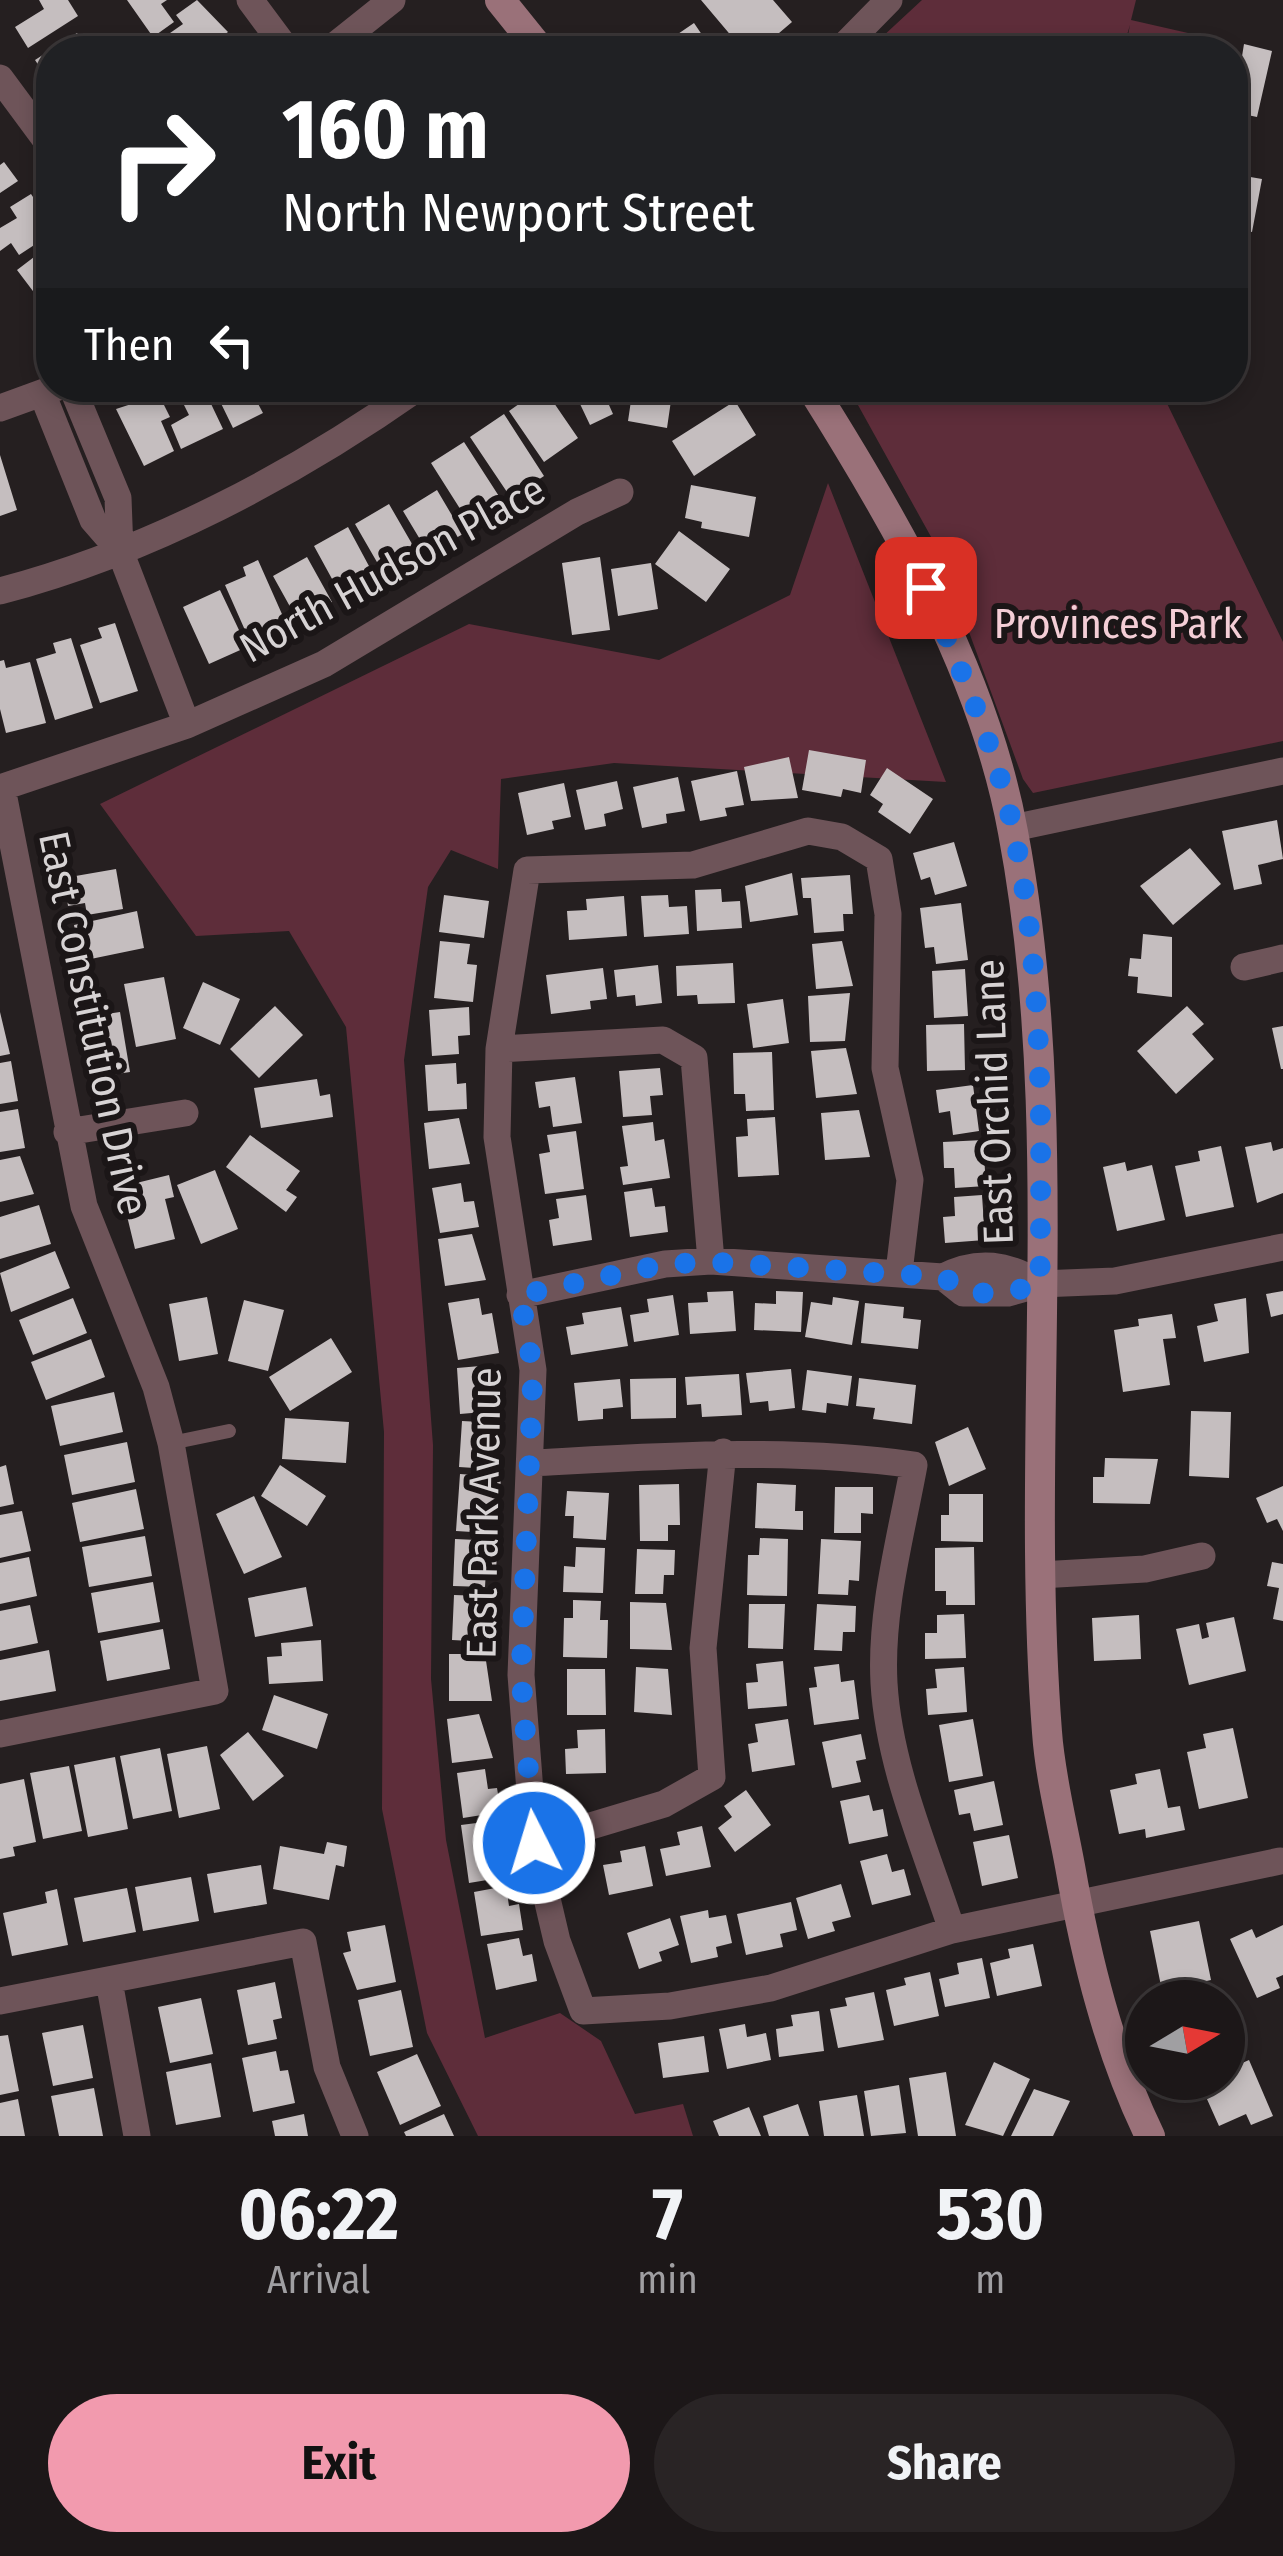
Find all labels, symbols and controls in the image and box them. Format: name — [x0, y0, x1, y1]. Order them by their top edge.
text: 160 m — [282, 79, 489, 180]
icon: right — [84, 84, 240, 240]
text: North Newport Street — [282, 181, 755, 245]
icon: left — [199, 312, 265, 378]
text: Then — [84, 318, 175, 372]
street label: North Hudson Place — [231, 464, 554, 673]
pin — [875, 537, 977, 639]
icon: arrive — [893, 555, 959, 621]
park label: Provinces Park — [994, 599, 1243, 649]
street label: East Constitution Drive — [28, 827, 158, 1220]
street label: East Orchid Lane — [964, 958, 1024, 1246]
street label: East Park Avenue — [456, 1367, 512, 1659]
position arrow — [471, 1780, 597, 1906]
north arrow — [1125, 1980, 1245, 2100]
map controls — [1125, 1980, 1245, 2100]
text: 06:22 — [239, 2172, 399, 2258]
text: 7 — [652, 2172, 683, 2258]
text: 530 — [936, 2172, 1044, 2258]
text: Arrival — [267, 2257, 370, 2303]
text: min — [637, 2257, 698, 2303]
text: m — [975, 2257, 1005, 2303]
button: Exit — [48, 2394, 630, 2532]
button: Share — [654, 2394, 1235, 2532]

